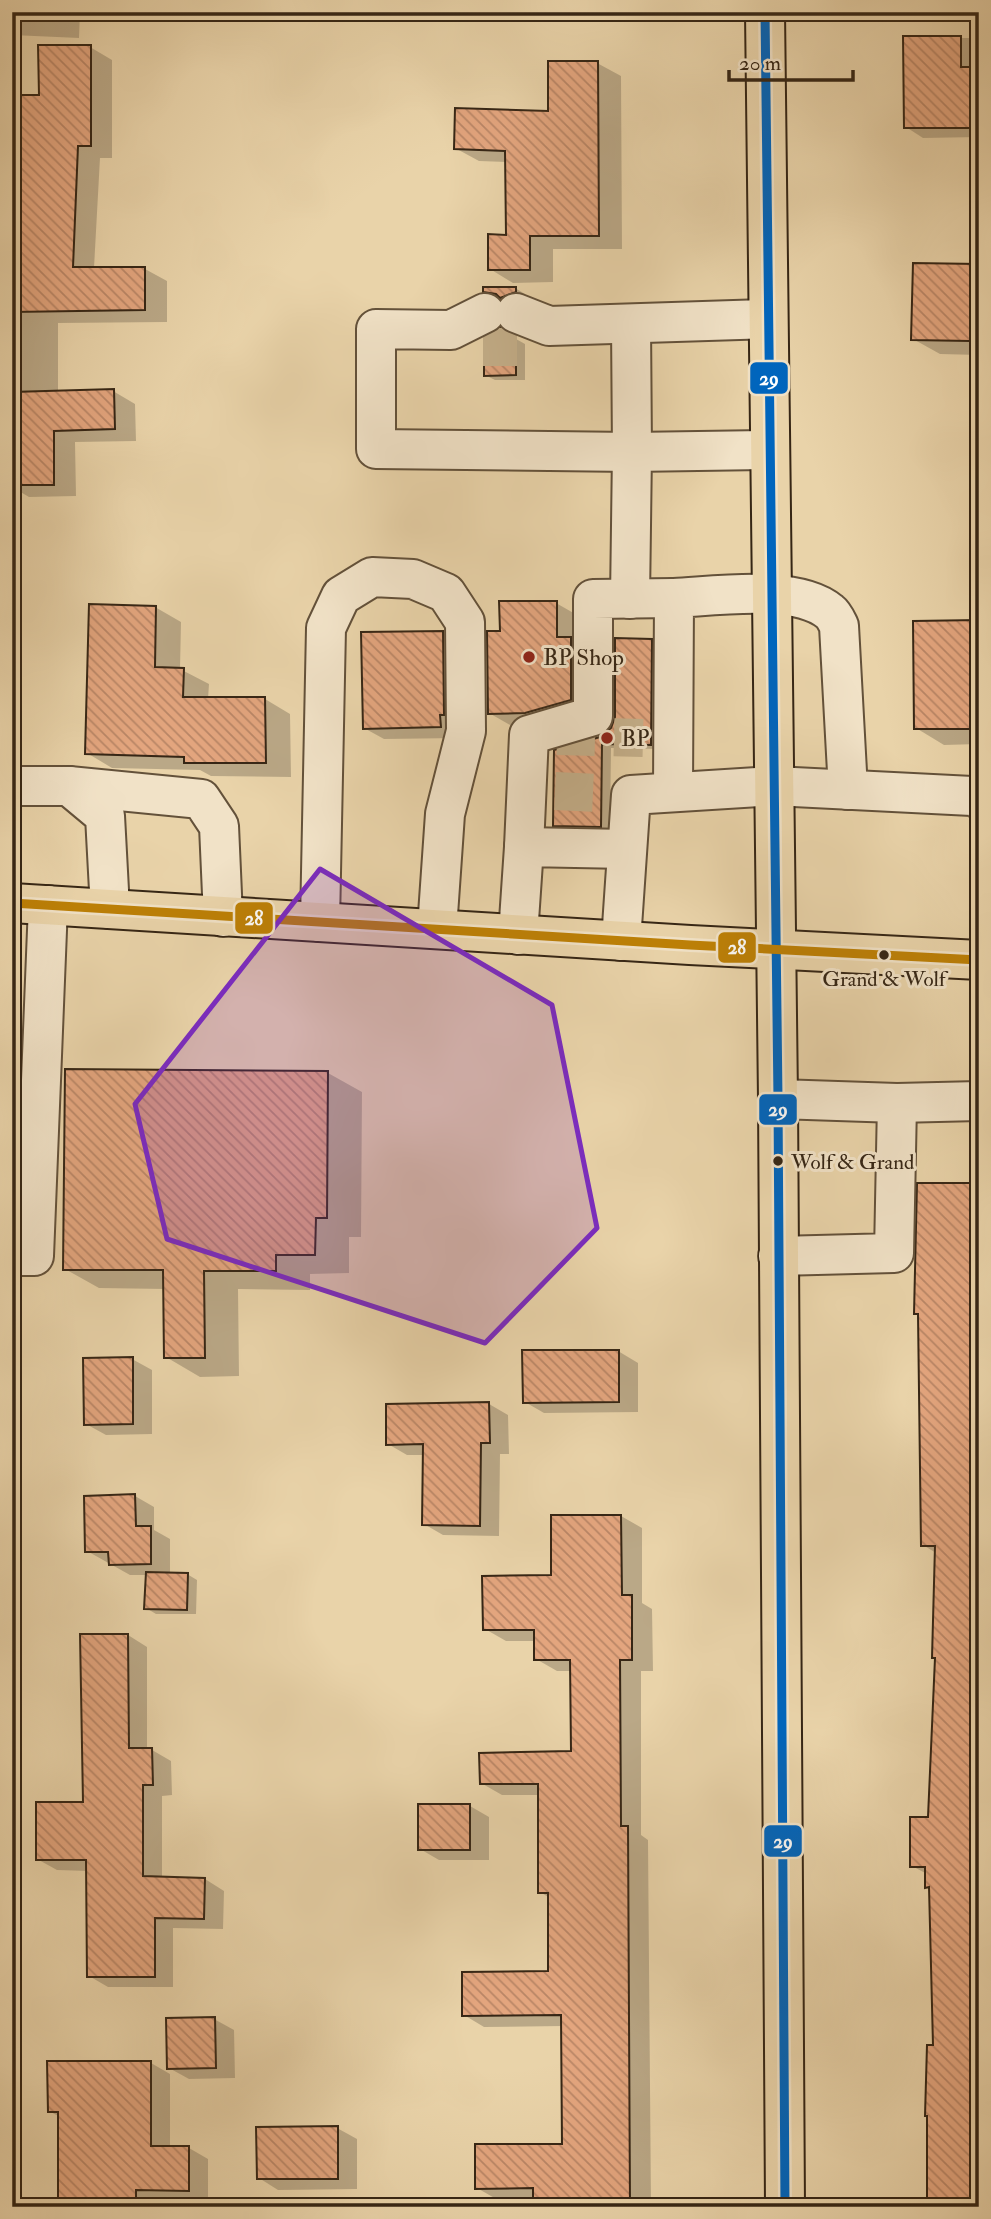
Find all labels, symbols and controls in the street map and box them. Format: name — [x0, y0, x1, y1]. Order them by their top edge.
scale bar — [729, 38, 853, 82]
text: 20 m — [739, 50, 781, 77]
line badge: 29 — [749, 361, 789, 395]
text: 29 — [759, 367, 779, 391]
place label: BP Shop — [543, 643, 624, 673]
marker: BP Shop — [521, 649, 537, 665]
place label: BP — [621, 724, 650, 753]
marker: BP — [599, 730, 615, 746]
line badge: 28 — [234, 901, 274, 935]
text: 28 — [245, 907, 263, 931]
line badge: 28 — [717, 931, 757, 964]
text: 28 — [728, 936, 746, 960]
marker: Grand & Wolf — [877, 948, 891, 962]
place label: Grand & Wolf — [822, 966, 949, 993]
line badge: 29 — [758, 1093, 798, 1126]
text: 29 — [768, 1098, 788, 1122]
place label: Wolf & Grand — [790, 1149, 915, 1176]
marker: Wolf & Grand — [771, 1154, 785, 1168]
line badge: 29 — [763, 1824, 803, 1858]
text: 29 — [773, 1830, 793, 1854]

